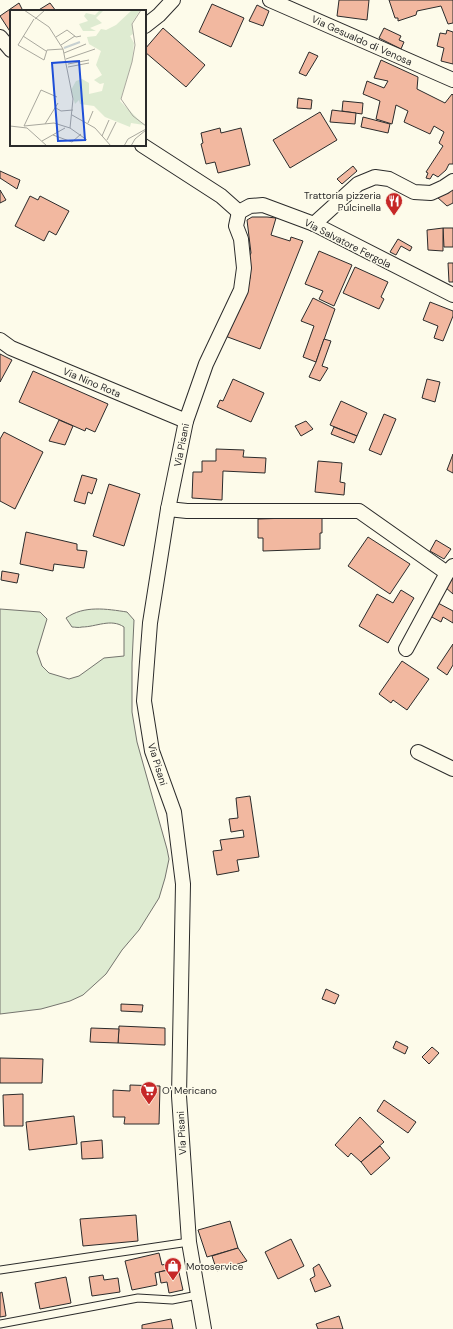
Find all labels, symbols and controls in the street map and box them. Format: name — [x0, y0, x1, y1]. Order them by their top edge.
inset map — [10, 10, 146, 146]
street label: Via Gesualdo di Venosa — [309, 12, 414, 69]
place label: Trattoria pizzeria Pulcinella — [304, 189, 381, 214]
restaurant icon: Trattoria pizzeria Pulcinella — [384, 191, 404, 216]
street label: Via Salvatore Fergola — [302, 216, 393, 271]
street label: Via Nino Rota — [61, 364, 123, 400]
street label: Via Pisani — [171, 422, 192, 468]
street label: Via Pisani — [145, 741, 170, 787]
supermarket icon: O' Mericano — [139, 1080, 159, 1105]
place label: O' Mericano — [162, 1084, 217, 1097]
street label: Via Pisani — [174, 1111, 189, 1155]
shop icon: Motoservice — [163, 1256, 183, 1281]
place label: Motoservice — [186, 1260, 244, 1273]

